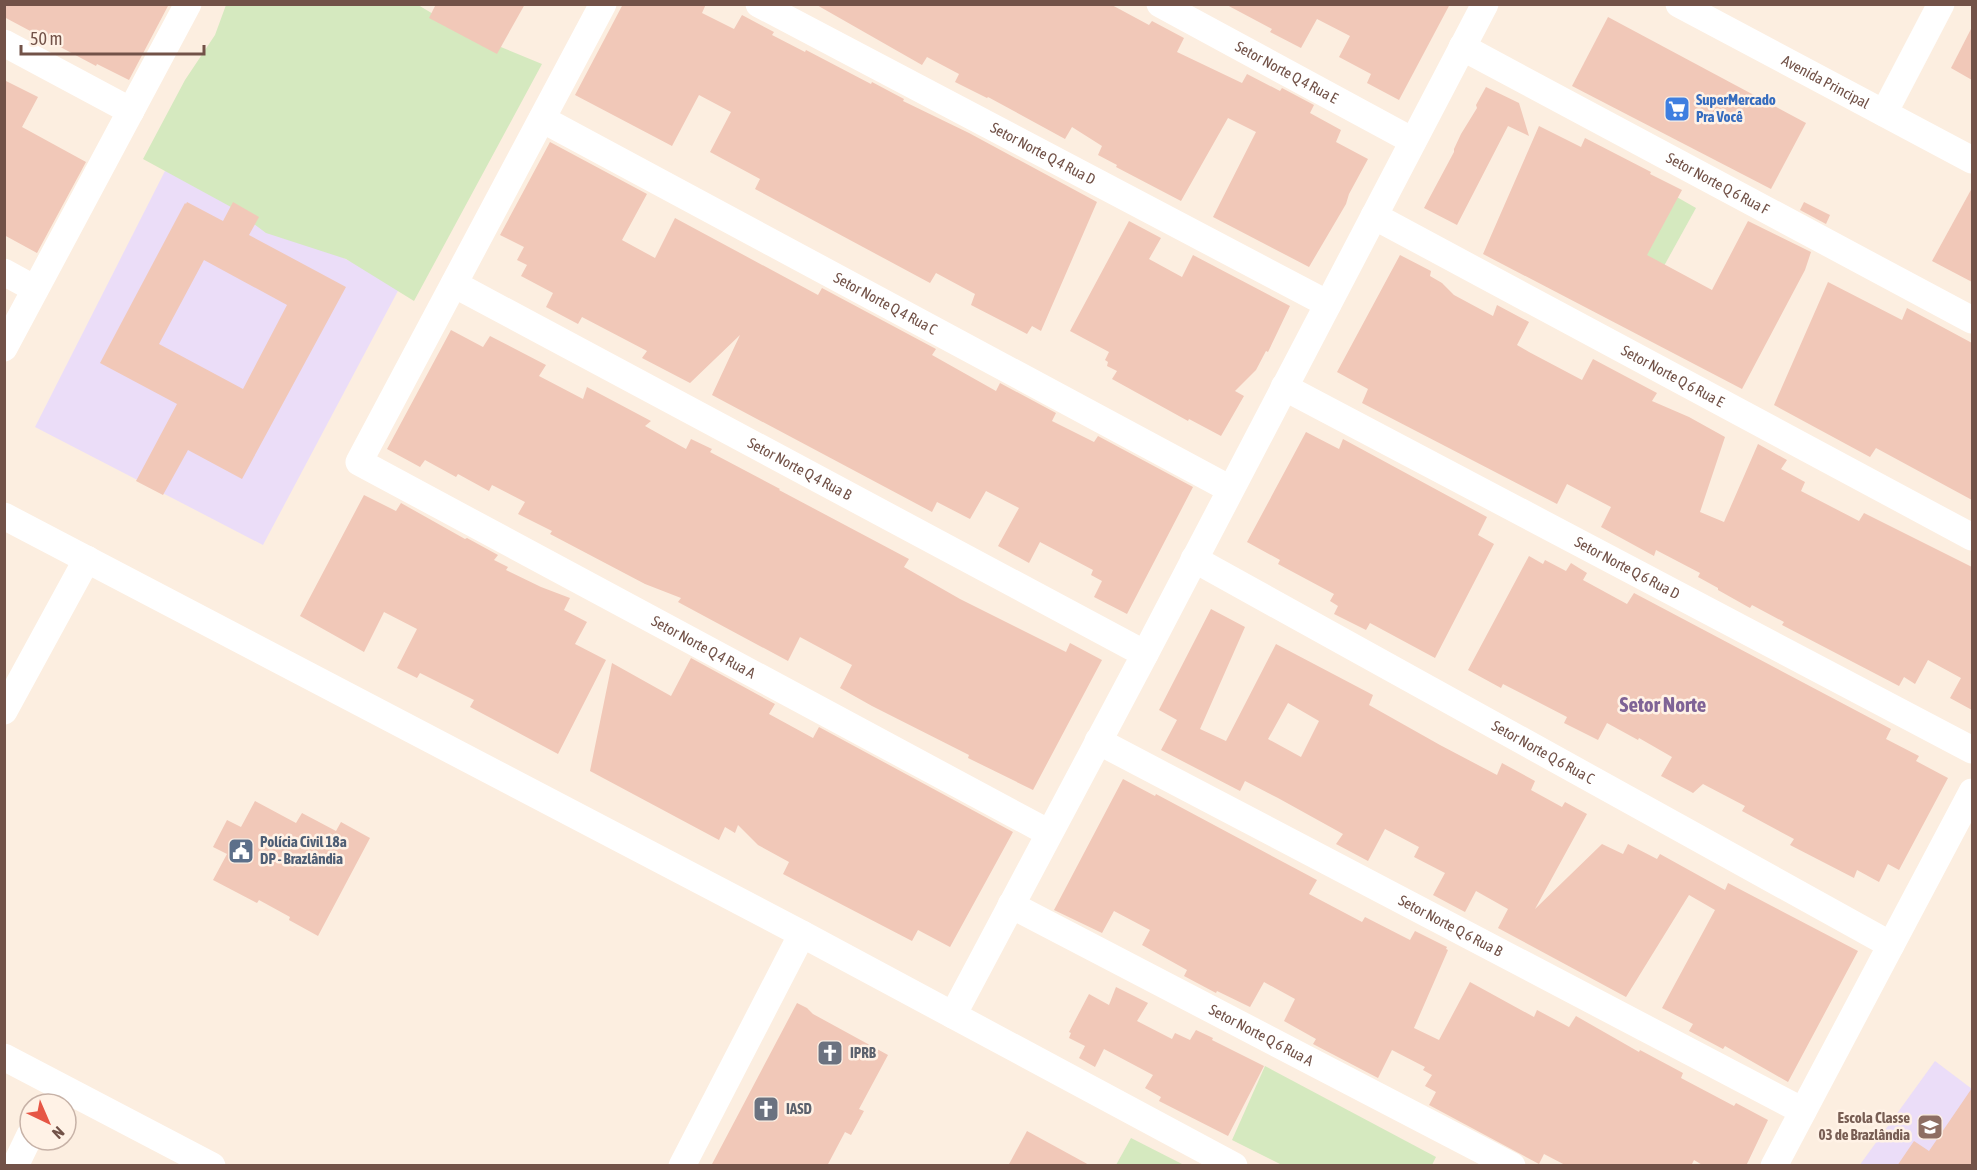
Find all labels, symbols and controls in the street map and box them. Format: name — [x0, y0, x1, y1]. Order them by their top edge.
scale bar — [21, 18, 204, 56]
text: 50 m — [30, 28, 62, 49]
street label: Setor Norte Q 4 Rua E — [1233, 37, 1342, 107]
street label: Avenida Principal — [1779, 51, 1872, 112]
place label: SuperMercado Pra Você — [1696, 91, 1776, 125]
supermarket icon: SuperMercado Pra Você — [1662, 94, 1692, 124]
street label: Setor Norte Q 4 Rua D — [988, 119, 1099, 188]
street label: Setor Norte Q 6 Rua F — [1664, 149, 1772, 218]
street label: Setor Norte Q 4 Rua C — [831, 269, 940, 338]
street label: Setor Norte Q 6 Rua E — [1619, 341, 1728, 411]
street label: Setor Norte Q 4 Rua B — [745, 434, 855, 503]
street label: Setor Norte Q 6 Rua D — [1572, 533, 1683, 602]
street label: Setor Norte Q 4 Rua A — [649, 612, 759, 682]
district label: Setor Norte — [1620, 692, 1706, 716]
street label: Setor Norte Q 6 Rua C — [1489, 717, 1598, 787]
place label: Polícia Civil 18a DP - Brazlândia — [260, 833, 347, 867]
public building icon: Polícia Civil 18a DP - Brazlândia — [226, 836, 256, 866]
street label: Setor Norte Q 6 Rua B — [1396, 891, 1506, 960]
street label: Setor Norte Q 6 Rua A — [1206, 1001, 1317, 1069]
church icon: IPRB — [815, 1038, 845, 1068]
place label: IPRB — [850, 1044, 877, 1061]
north arrow — [18, 1092, 78, 1152]
church icon: IASD — [751, 1094, 781, 1124]
place label: IASD — [786, 1100, 812, 1117]
place label: Escola Classe 03 de Brazlândia — [1818, 1109, 1910, 1143]
school or university icon: Escola Classe 03 de Brazlândia — [1915, 1112, 1945, 1142]
text: N — [49, 1123, 68, 1143]

